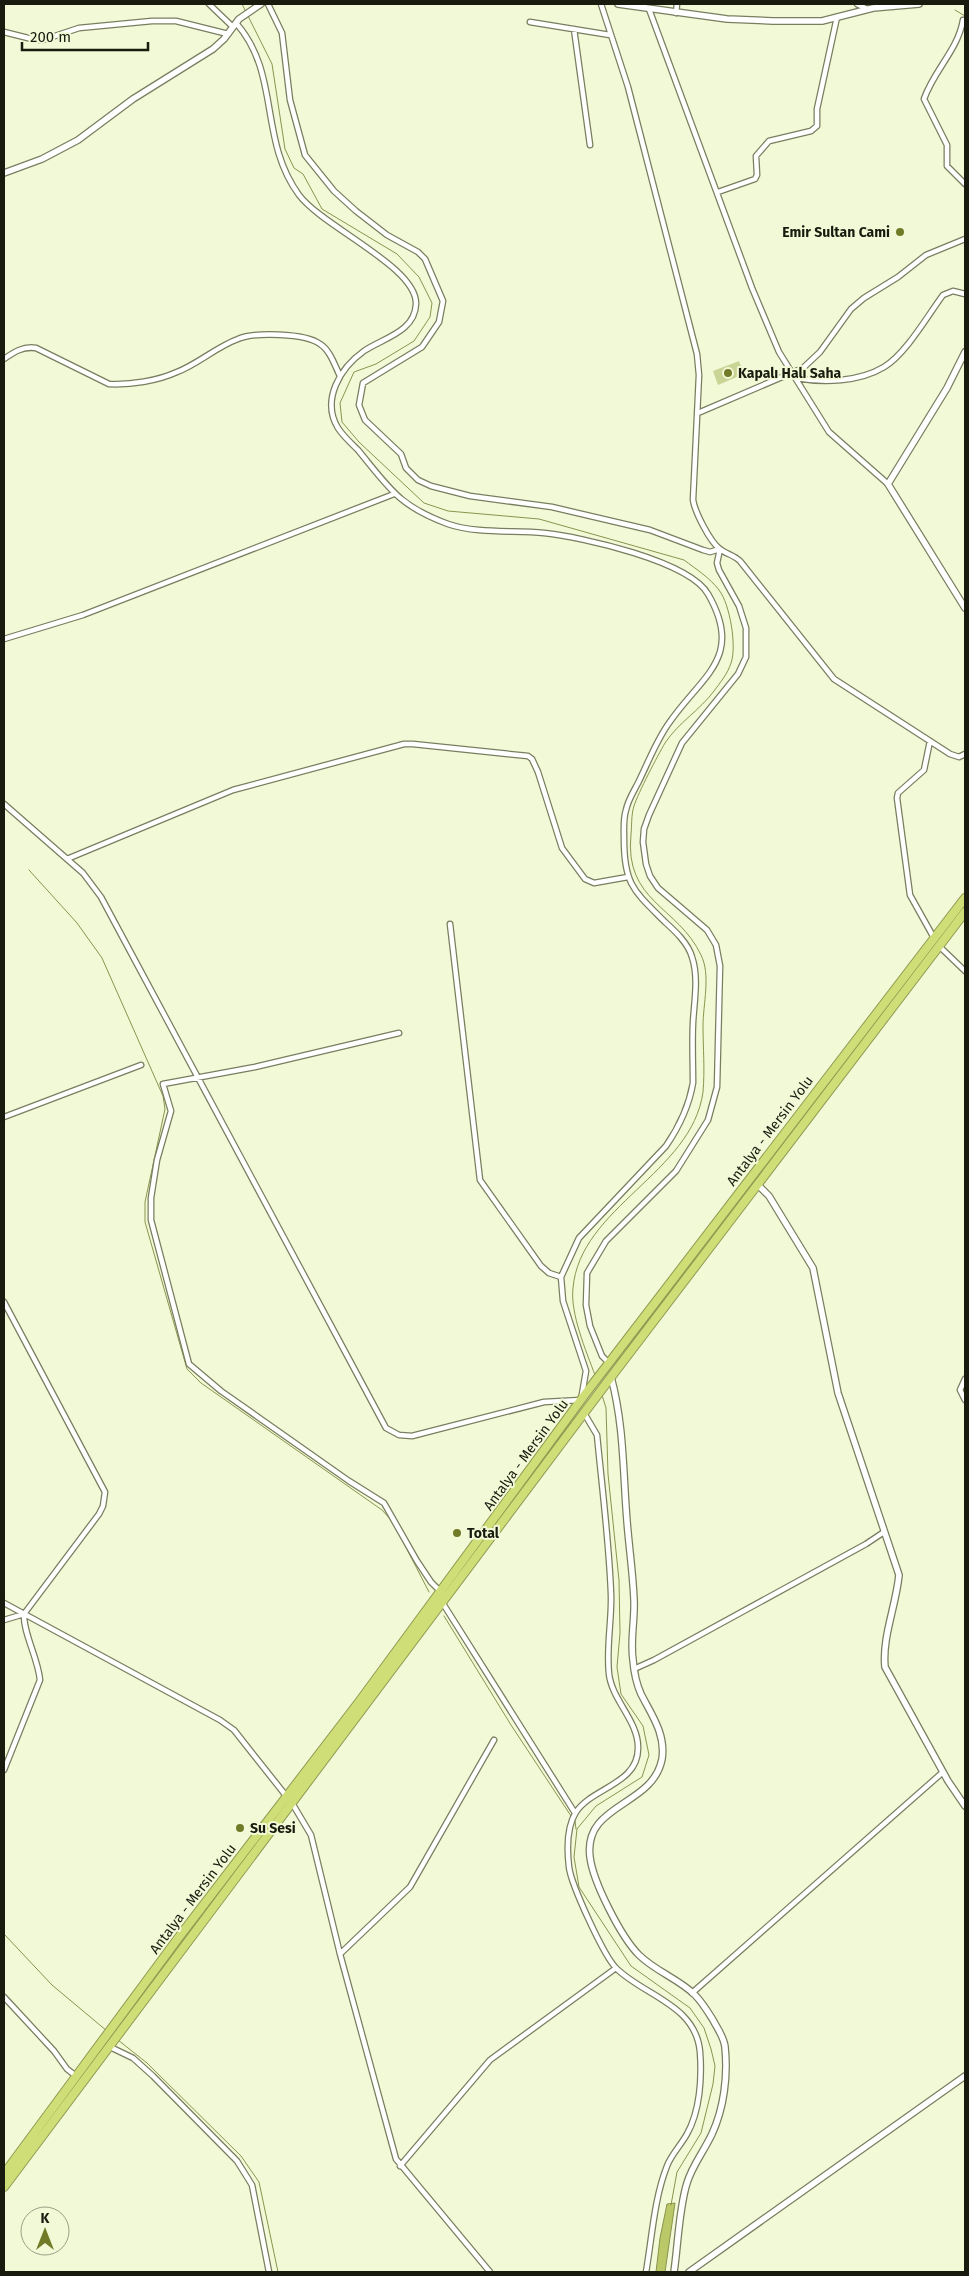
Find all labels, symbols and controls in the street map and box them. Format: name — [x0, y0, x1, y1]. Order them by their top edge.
scale bar — [22, 20, 149, 52]
text: 200 m — [30, 28, 71, 46]
place label: Emir Sultan Cami — [782, 224, 890, 241]
marker: Emir Sultan Cami — [894, 226, 906, 238]
place label: Kapalı Halı Saha — [738, 365, 842, 382]
marker: Kapalı Halı Saha — [722, 367, 734, 379]
street label: Antalya - Mersin Yolu — [723, 1073, 817, 1189]
street label: Antalya - Mersin Yolu — [480, 1396, 572, 1514]
place label: Total — [467, 1525, 500, 1542]
marker: Total — [451, 1527, 463, 1539]
place label: Su Sesi — [250, 1820, 296, 1837]
marker: Su Sesi — [234, 1822, 246, 1834]
street label: Antalya - Mersin Yolu — [146, 1841, 240, 1957]
north arrow — [20, 2206, 70, 2256]
text: K — [41, 2210, 51, 2227]

